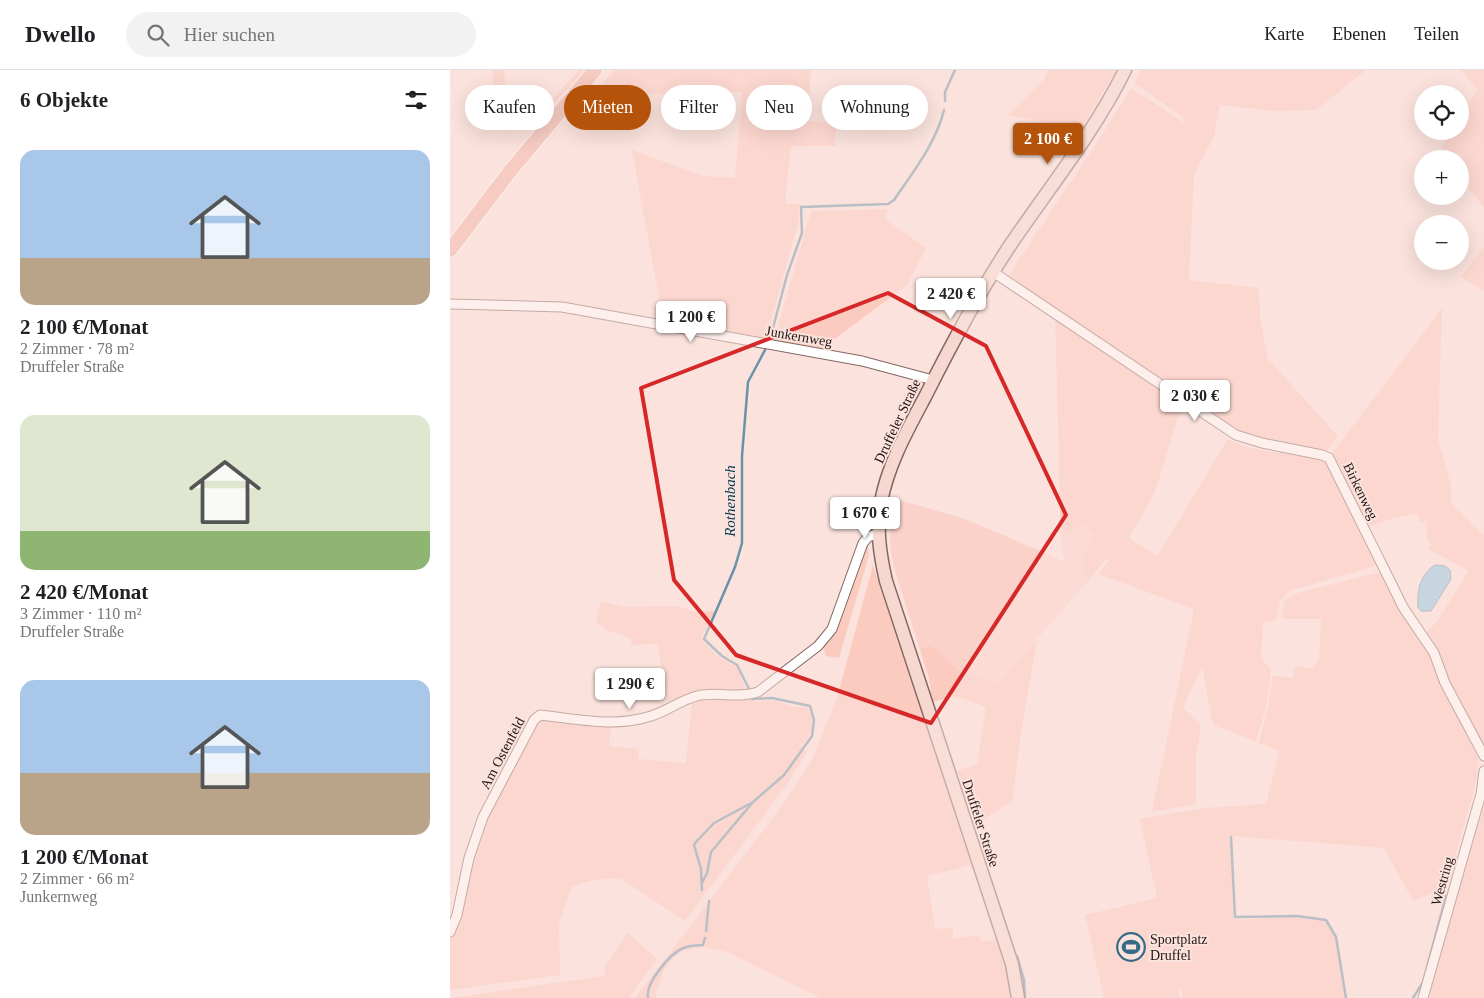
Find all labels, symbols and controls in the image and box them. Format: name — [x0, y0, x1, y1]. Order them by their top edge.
search box — [126, 12, 476, 57]
text: Dwello — [25, 21, 96, 47]
icon: search — [144, 21, 172, 49]
text: Hier suchen — [184, 24, 275, 45]
text: Karte — [1264, 24, 1304, 44]
text: Ebenen — [1332, 24, 1386, 44]
text: Teilen — [1414, 24, 1459, 44]
chip: Kaufen — [465, 85, 554, 130]
chip: Mieten — [564, 85, 651, 130]
chip: Filter — [661, 85, 736, 130]
chip: Neu — [746, 85, 812, 130]
chip: Wohnung — [822, 85, 928, 130]
map controls — [1414, 85, 1469, 270]
button: locate — [1414, 85, 1469, 140]
icon: filters — [402, 86, 430, 114]
text: 6 Objekte — [20, 88, 108, 112]
pin: 2 100 € — [1002, 122, 1094, 165]
text: 2 100 € — [1024, 130, 1072, 147]
button: + — [1414, 150, 1469, 205]
icon: home — [180, 182, 270, 272]
button: − — [1414, 215, 1469, 270]
pin: 2 420 € — [905, 278, 997, 320]
text: 2 420 € — [927, 285, 975, 302]
pin: 1 200 € — [645, 300, 737, 343]
text: 1 200 € — [667, 308, 715, 325]
text: 2 100 €/Monat — [20, 315, 148, 339]
street label: Junkernweg — [764, 323, 834, 350]
text: 2 Zimmer · 78 m² — [20, 340, 134, 357]
text: Druffeler Straße — [20, 358, 124, 375]
street label: Druffeler Straße — [871, 377, 923, 466]
pin: 2 030 € — [1149, 380, 1241, 422]
text: 2 030 € — [1171, 387, 1219, 404]
icon: home — [180, 447, 270, 537]
street label: Birkenweg — [1340, 460, 1381, 522]
water label: Rothenbach — [722, 465, 738, 538]
pin: 1 670 € — [819, 496, 911, 539]
text: 1 670 € — [841, 504, 889, 521]
text: 2 420 €/Monat — [20, 580, 148, 604]
text: 3 Zimmer · 110 m² — [20, 605, 142, 622]
text: Druffeler Straße — [20, 623, 124, 640]
pin: 1 290 € — [584, 668, 676, 710]
text: 1 290 € — [606, 675, 654, 692]
icon: home — [180, 712, 270, 802]
street label: Am Ostenfeld — [477, 715, 528, 792]
street label: Druffeler Straße — [959, 778, 1002, 869]
text: 1 200 €/Monat — [20, 845, 148, 869]
street label: Westring — [1428, 855, 1457, 907]
text: 2 Zimmer · 66 m² — [20, 870, 134, 887]
text: Junkernweg — [20, 888, 97, 905]
sports icon: Sportplatz Druffel — [1116, 932, 1146, 962]
place label: Sportplatz Druffel — [1150, 932, 1208, 963]

